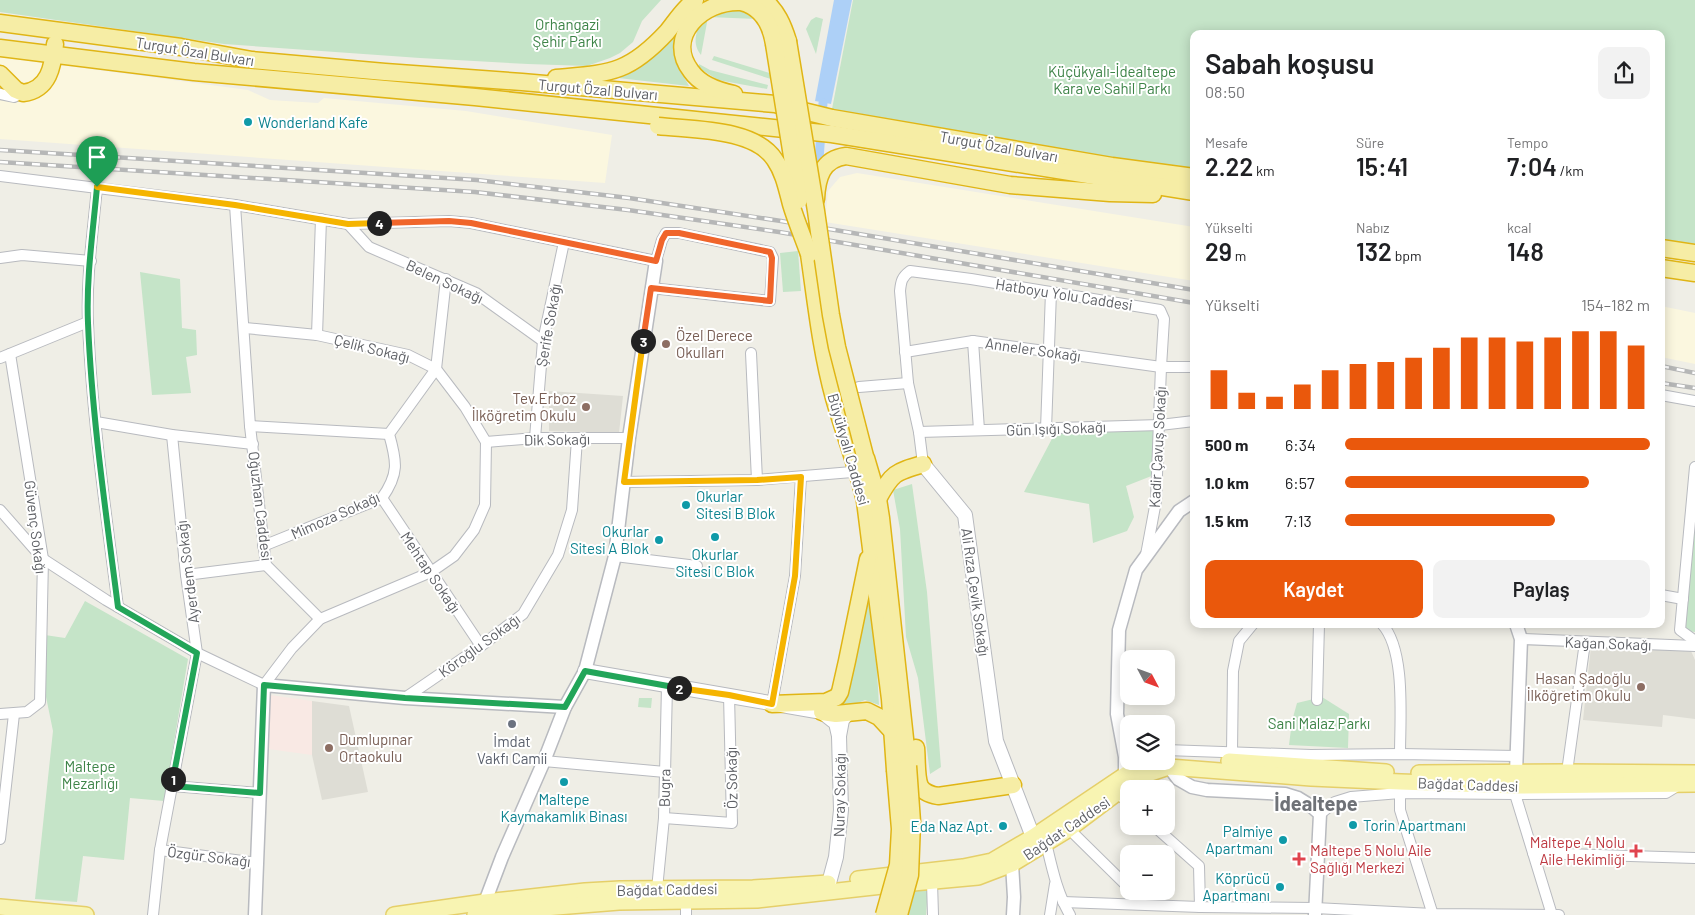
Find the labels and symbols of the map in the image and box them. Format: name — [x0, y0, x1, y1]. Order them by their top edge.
park label: Orhangazi Şehir Parkı — [532, 15, 602, 50]
street label: Turgut Özal Bulvarı — [134, 33, 256, 69]
park label: Küçükyalı-İdealtepe Kara ve Sahil Parkı — [1048, 62, 1176, 97]
street label: Turgut Özal Bulvarı — [538, 75, 658, 103]
place label: Wonderland Kafe — [258, 113, 368, 131]
marker: Wonderland Kafe — [242, 116, 254, 128]
street label: Turgut Özal Bulvarı — [938, 127, 1060, 165]
pin — [76, 136, 118, 187]
pin: 4 — [366, 210, 392, 236]
street label: Belen Sokağı — [404, 255, 486, 307]
street label: Hatboyu Yolu Caddesi — [994, 274, 1134, 314]
street label: Şerife Sokağı — [532, 282, 564, 368]
place label: Özel Derece Okulları — [676, 326, 753, 361]
pin: 3 — [630, 328, 656, 354]
street label: Çelik Sokağı — [332, 330, 412, 366]
street label: Anneler Sokağı — [984, 333, 1082, 365]
marker: Özel Derece Okulları — [660, 338, 672, 350]
street label: Kadir Çavuş Sokağı — [1145, 386, 1169, 508]
place label: Tev.Erboz İlköğretim Okulu — [472, 389, 576, 424]
street label: Büyükyalı Caddesi — [824, 391, 874, 507]
marker: Tev.Erboz İlköğretim Okulu — [580, 401, 592, 413]
street label: Gün Işığı Sokağı — [1006, 417, 1106, 439]
street label: Dik Sokağı — [524, 429, 590, 449]
street label: Oğuzhan Caddesi — [245, 450, 277, 562]
street label: Güvenç Sokağı — [21, 479, 51, 575]
street label: Mimoza Sokağı — [288, 487, 382, 543]
place label: Okurlar Sitesi B Blok — [696, 487, 776, 522]
marker: Okurlar Sitesi B Blok — [680, 499, 692, 511]
street label: Ayerdem Sokağı — [172, 520, 202, 624]
place label: Okurlar Sitesi A Blok — [570, 522, 650, 557]
street label: Ali Rıza Çevik Sokağı — [958, 527, 994, 657]
street label: Mehtap Sokağı — [397, 528, 465, 616]
marker: Okurlar Sitesi C Blok — [709, 531, 721, 543]
marker: Okurlar Sitesi A Blok — [653, 534, 665, 546]
place label: Okurlar Sitesi C Blok — [675, 545, 755, 580]
street label: Köroğlu Sokağı — [435, 609, 523, 681]
street label: Kağan Sokağı — [1564, 632, 1652, 654]
north arrow — [1120, 650, 1175, 705]
place label: Hasan Şadoğlu İlköğretim Okulu — [1527, 669, 1631, 704]
pin: 2 — [666, 676, 692, 700]
marker: Hasan Şadoğlu İlköğretim Okulu — [1635, 681, 1647, 693]
park label: Sani Malaz Parkı — [1268, 714, 1370, 732]
marker: İmdat Vakfı Camii — [506, 718, 518, 730]
place label: Dumlupınar Ortaokulu — [339, 730, 413, 765]
place label: İmdat Vakfı Camii — [477, 732, 547, 767]
marker: Dumlupınar Ortaokulu — [323, 742, 335, 754]
street label: Öz Sokağı — [721, 747, 741, 809]
street label: Nuray Sokağı — [829, 753, 849, 837]
park label: Maltepe Mezarlığı — [62, 757, 118, 792]
pin: 1 — [160, 766, 186, 792]
street label: Bugra — [655, 769, 673, 807]
street label: Bağdat Caddesi — [1417, 773, 1519, 795]
marker: Maltepe Kaymakamlık Binası — [558, 776, 570, 788]
place label: Maltepe Kaymakamlık Binası — [500, 790, 628, 825]
district label: İdealtepe — [1274, 791, 1358, 815]
street label: Bağdat Caddesi — [1019, 792, 1113, 864]
place label: Torin Apartmanı — [1363, 816, 1466, 834]
place label: Eda Naz Apt. — [911, 817, 993, 835]
marker: Torin Apartmanı — [1347, 819, 1359, 831]
marker: Eda Naz Apt. — [997, 820, 1009, 832]
place label: Palmiye Apartmanı — [1205, 822, 1273, 857]
place label: Maltepe 4 Nolu Aile Hekimliği — [1530, 833, 1625, 868]
marker: Palmiye Apartmanı — [1277, 834, 1289, 846]
place label: Maltepe 5 Nolu Aile Sağlığı Merkezi — [1310, 841, 1432, 876]
street label: Özgür Sokağı — [166, 842, 252, 870]
marker: Maltepe 4 Nolu Aile Hekimliği — [1629, 844, 1643, 858]
marker: Maltepe 5 Nolu Aile Sağlığı Merkezi — [1292, 852, 1306, 866]
place label: Köprücü Apartmanı — [1202, 869, 1270, 904]
street label: Bağdat Caddesi — [617, 879, 717, 899]
marker: Köprücü Apartmanı — [1274, 881, 1286, 893]

